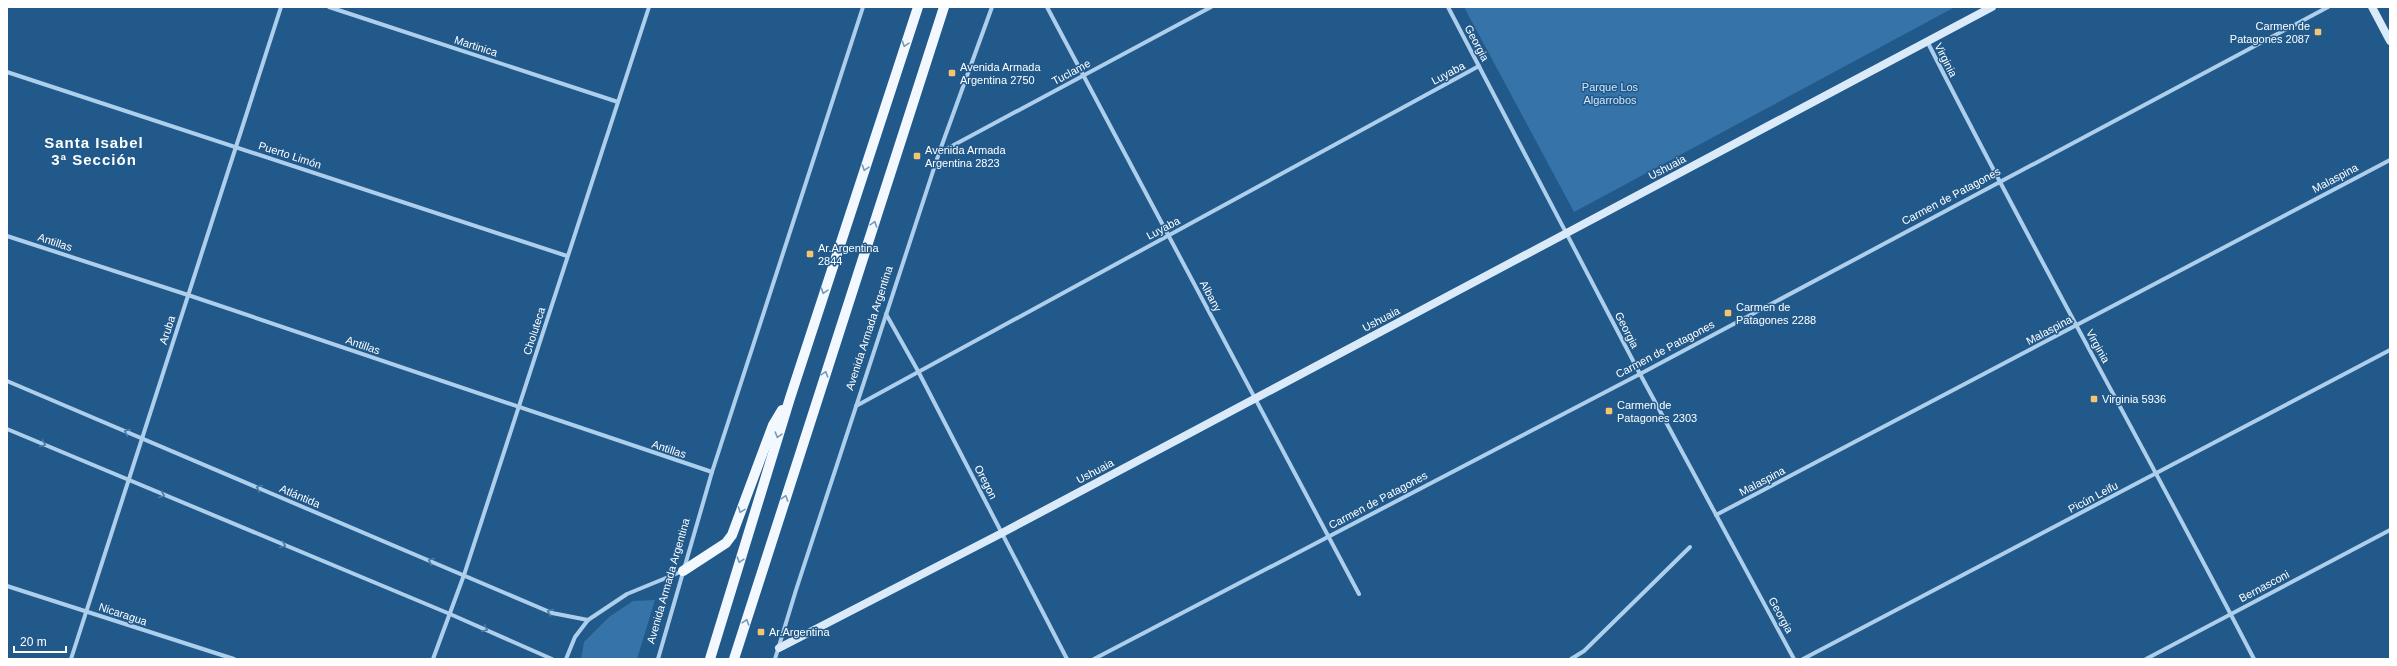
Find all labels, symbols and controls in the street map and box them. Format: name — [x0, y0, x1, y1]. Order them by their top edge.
place label: Carmen de Patagones 2087 — [2230, 20, 2310, 45]
street label: Georgia — [1463, 23, 1492, 64]
marker: Carmen de Patagones 2087 — [2313, 27, 2323, 37]
street label: Martinica — [453, 33, 500, 59]
one-way arrow — [902, 40, 910, 47]
street label: Virginia — [1932, 41, 1960, 80]
street label: Tuclame — [1050, 57, 1092, 87]
street label: Luyaba — [1429, 59, 1468, 87]
place label: Avenida Armada Argentina 2750 — [960, 61, 1041, 86]
marker: Avenida Armada Argentina 2750 — [947, 68, 957, 78]
park label: Parque Los Algarrobos — [1582, 81, 1639, 106]
district label: Santa Isabel 3ª Sección — [44, 134, 144, 168]
street label: Puerto Limón — [257, 139, 323, 171]
place label: Avenida Armada Argentina 2823 — [925, 144, 1006, 169]
marker: Avenida Armada Argentina 2823 — [912, 151, 922, 161]
street label: Ushuaia — [1646, 152, 1688, 182]
street label: Malaspina — [2310, 161, 2361, 195]
one-way arrow — [861, 164, 870, 171]
street label: Carmen de Patagones — [1900, 165, 2003, 227]
street label: Luyaba — [1144, 214, 1183, 242]
one-way arrow — [869, 221, 878, 228]
street label: Antillas — [36, 231, 74, 253]
place label: Ar.Argentina 2844 — [818, 242, 879, 267]
marker: Ar.Argentina 2844 — [805, 249, 815, 259]
street label: Avenida Armada Argentina — [843, 263, 895, 392]
street label: Albany — [1198, 278, 1224, 314]
one-way arrow — [821, 287, 829, 294]
place label: Carmen de Patagones 2288 — [1736, 301, 1816, 326]
street label: Ushuaia — [1360, 304, 1402, 334]
street label: Choluteca — [521, 305, 548, 356]
marker: Carmen de Patagones 2288 — [1723, 308, 1733, 318]
street label: Georgia — [1613, 310, 1642, 351]
street label: Aruba — [157, 313, 178, 346]
street label: Malaspina — [2024, 313, 2075, 347]
street label: Carmen de Patagones — [1614, 318, 1717, 380]
street label: Virginia — [2084, 327, 2113, 366]
street label: Antillas — [344, 334, 382, 357]
one-way arrow — [821, 371, 829, 378]
place label: Virginia 5936 — [2102, 393, 2166, 405]
marker: Virginia 5936 — [2089, 394, 2099, 404]
place label: Carmen de Patagones 2303 — [1617, 399, 1697, 424]
marker: Carmen de Patagones 2303 — [1604, 406, 1614, 416]
one-way arrow — [123, 429, 131, 437]
one-way arrow — [774, 432, 783, 439]
street label: Antillas — [650, 438, 688, 460]
one-way arrow — [38, 439, 46, 447]
street label: Ushuaia — [1074, 456, 1116, 486]
street label: Oregon — [972, 463, 1000, 501]
street label: Malaspina — [1737, 464, 1788, 498]
street label: Carmen de Patagones — [1327, 469, 1430, 531]
street label: Picún Leifu — [2066, 479, 2120, 515]
street label: Atlántida — [278, 482, 323, 510]
one-way arrow — [256, 485, 264, 493]
one-way arrow — [158, 490, 166, 498]
one-way arrow — [780, 494, 789, 501]
one-way arrow — [737, 507, 746, 514]
street label: Avenida Armada Argentina — [644, 516, 692, 645]
one-way arrow — [279, 540, 286, 548]
one-way arrow — [736, 556, 745, 563]
one-way arrow — [427, 557, 434, 565]
street label: Bernasconi — [2237, 568, 2291, 604]
street label: Georgia — [1766, 595, 1796, 636]
street label: Nicaragua — [97, 601, 150, 628]
one-way arrow — [547, 609, 555, 617]
one-way arrow — [741, 618, 750, 625]
one-way arrow — [482, 625, 489, 633]
place label: Ar.Argentina — [769, 626, 830, 638]
marker: Ar.Argentina — [756, 627, 766, 637]
scale bar — [14, 628, 66, 654]
text: 20 m — [20, 635, 47, 649]

